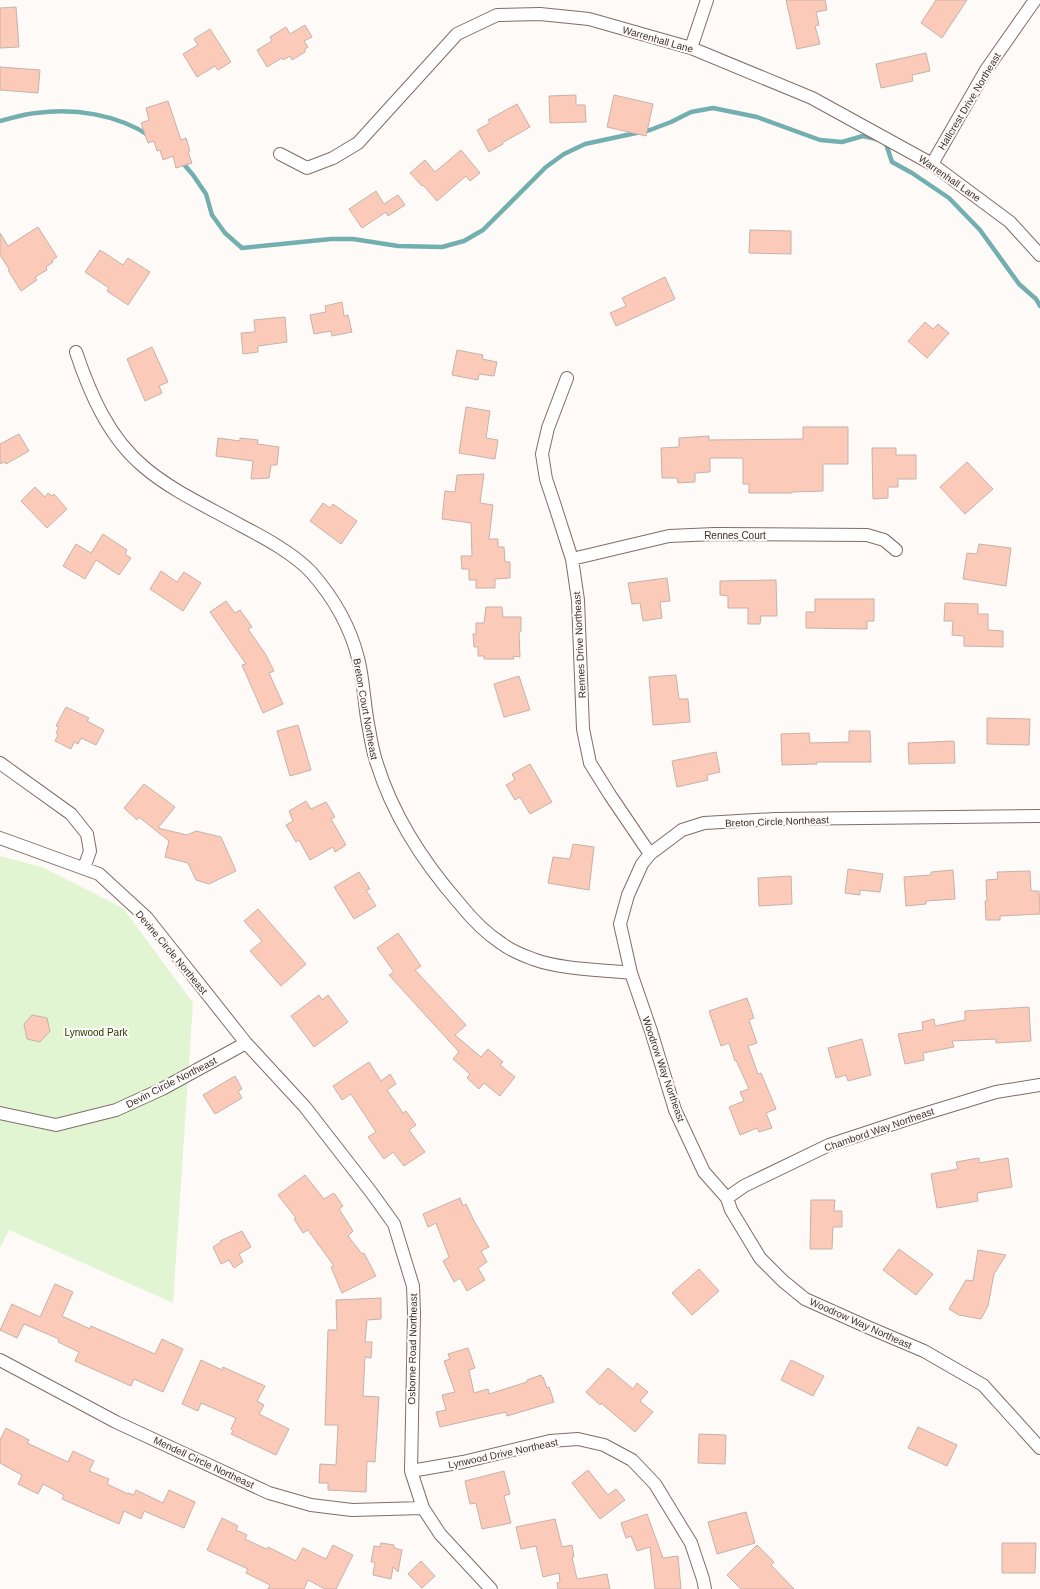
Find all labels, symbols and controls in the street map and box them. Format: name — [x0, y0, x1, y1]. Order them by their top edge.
street label: Warrenhall Lane — [621, 24, 695, 55]
street label: Hallcrest Drive Northeast — [936, 51, 1003, 152]
street label: Warrenhall Lane — [917, 153, 983, 204]
street label: Rennes Court — [704, 530, 766, 541]
street label: Rennes Drive Northeast — [571, 591, 588, 699]
street label: Breton Court Northeast — [351, 657, 380, 761]
street label: Breton Circle Northeast — [725, 814, 829, 829]
street label: Devine Circle Northeast — [133, 908, 210, 996]
street label: Woodrow Way Northeast — [640, 1015, 687, 1123]
park label: Lynwood Park — [65, 1027, 128, 1038]
street label: Devin Circle Northeast — [124, 1055, 218, 1110]
street label: Chambord Way Northeast — [823, 1105, 936, 1153]
street label: Osborne Road Northeast — [406, 1293, 419, 1405]
street label: Woodrow Way Northeast — [808, 1296, 914, 1351]
street label: Mendell Circle Northeast — [152, 1434, 256, 1491]
street label: Lynwood Drive Northeast — [447, 1436, 559, 1471]

